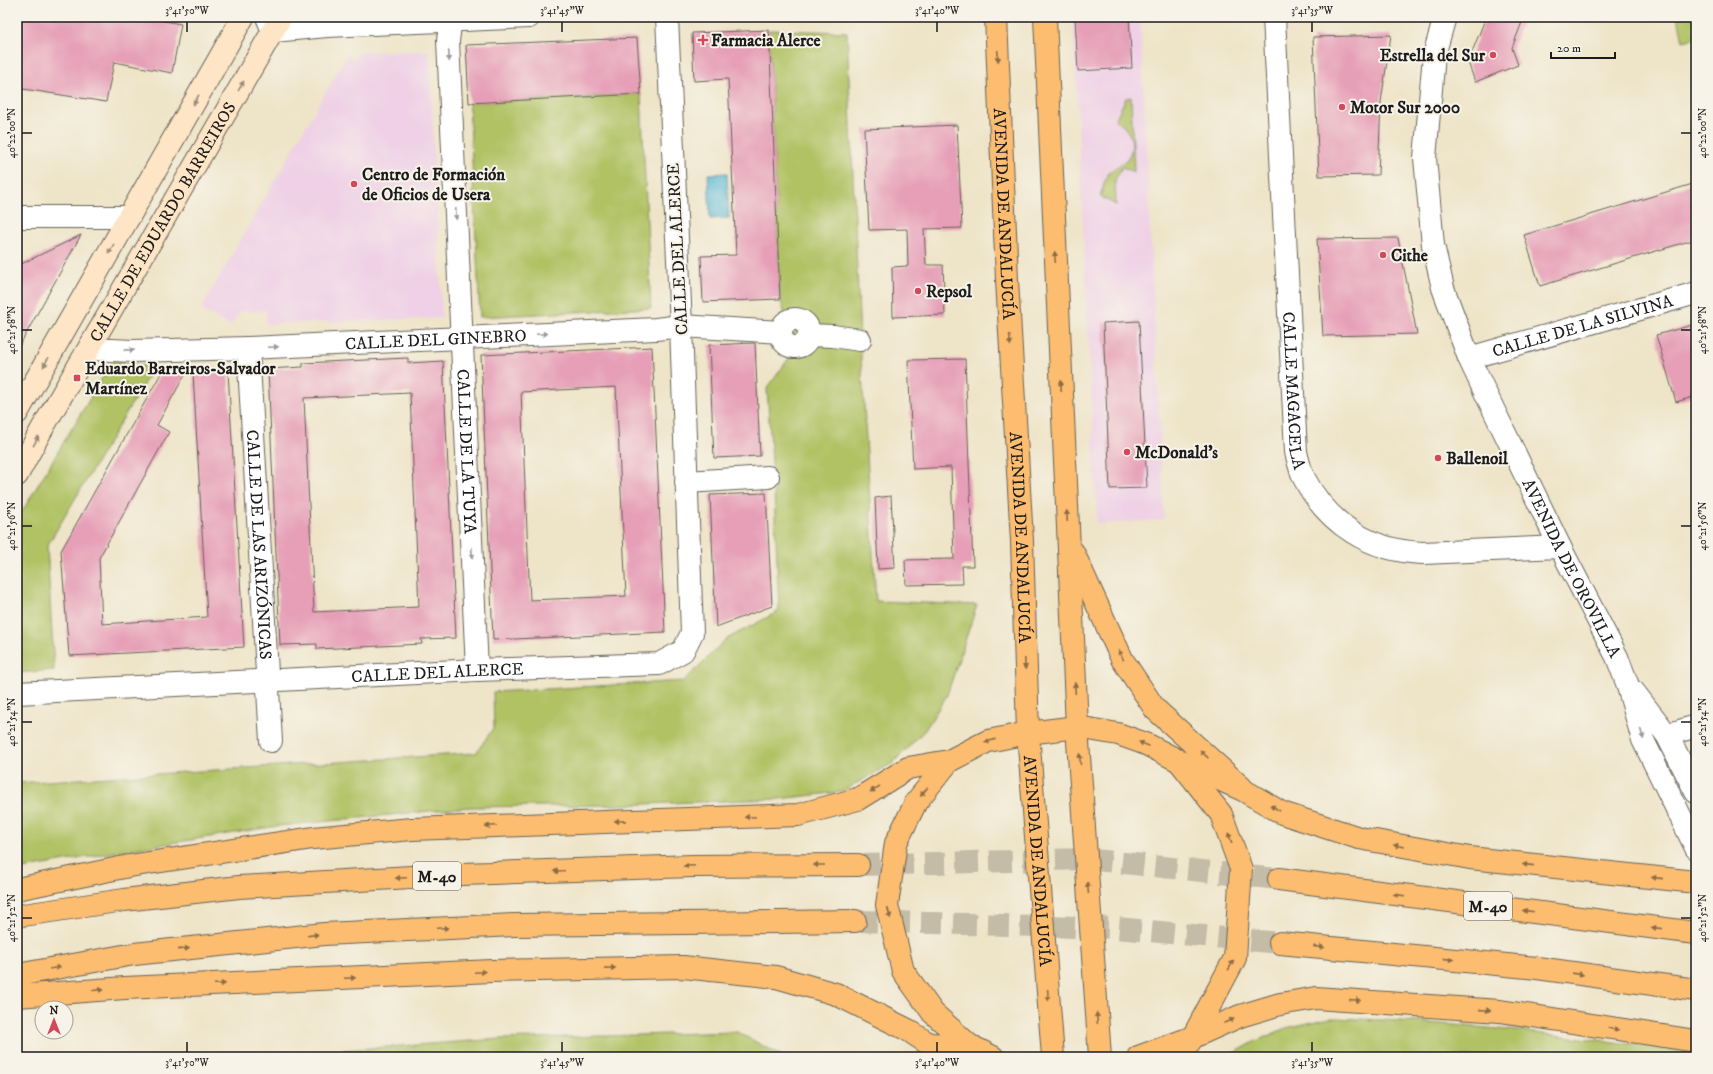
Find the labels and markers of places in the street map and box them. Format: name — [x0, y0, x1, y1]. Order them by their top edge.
place label: Farmacia Alerce — [711, 30, 821, 52]
marker: Farmacia Alerce — [698, 35, 708, 45]
place label: Estrella del Sur — [1380, 45, 1486, 67]
marker: Estrella del Sur — [1488, 50, 1498, 60]
place label: Motor Sur 2000 — [1350, 97, 1460, 119]
marker: Motor Sur 2000 — [1337, 102, 1347, 112]
place label: Centro de Formación de Oficios de Usera — [362, 164, 505, 206]
marker: Centro de Formación de Oficios de Usera — [349, 179, 359, 189]
place label: Cithe — [1391, 245, 1428, 267]
marker: Cithe — [1378, 250, 1388, 260]
place label: Repsol — [926, 281, 973, 303]
marker: Repsol — [913, 286, 923, 296]
place label: Eduardo Barreiros-Salvador Martínez — [85, 358, 276, 400]
marker: Eduardo Barreiros-Salvador Martínez — [72, 373, 82, 383]
place label: McDonald's — [1135, 442, 1218, 464]
marker: McDonald's — [1122, 447, 1132, 457]
place label: Ballenoil — [1446, 448, 1509, 470]
marker: Ballenoil — [1433, 453, 1443, 463]

